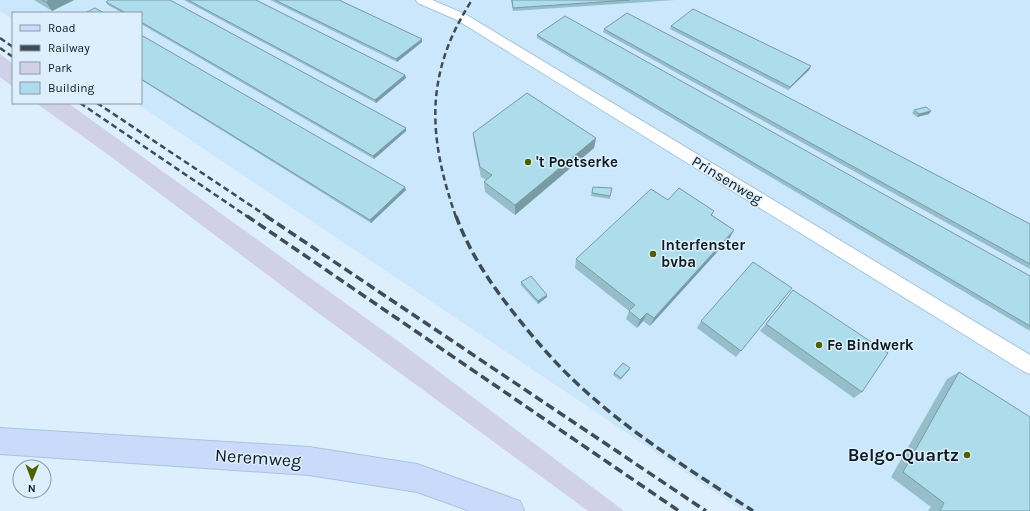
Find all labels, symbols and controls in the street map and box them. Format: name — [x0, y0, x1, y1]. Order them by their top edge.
legend — [12, 12, 142, 104]
text: Road — [48, 21, 76, 35]
text: Railway — [48, 41, 90, 55]
text: Park — [48, 61, 73, 75]
text: Building — [48, 81, 95, 95]
street label: Prinsenweg — [689, 152, 766, 208]
place label: 't Poetserke — [536, 153, 618, 171]
marker: 't Poetserke — [523, 157, 533, 167]
place label: Interfenster bvba — [661, 236, 745, 271]
marker: Interfenster bvba — [648, 249, 658, 259]
place label: Fe Bindwerk — [827, 336, 914, 354]
marker: Fe Bindwerk — [814, 340, 824, 350]
street label: Neremweg — [214, 444, 302, 472]
place label: Belgo-Quartz — [848, 444, 959, 466]
marker: Belgo-Quartz — [962, 450, 972, 460]
north arrow — [12, 459, 52, 499]
text: N — [28, 482, 36, 495]

